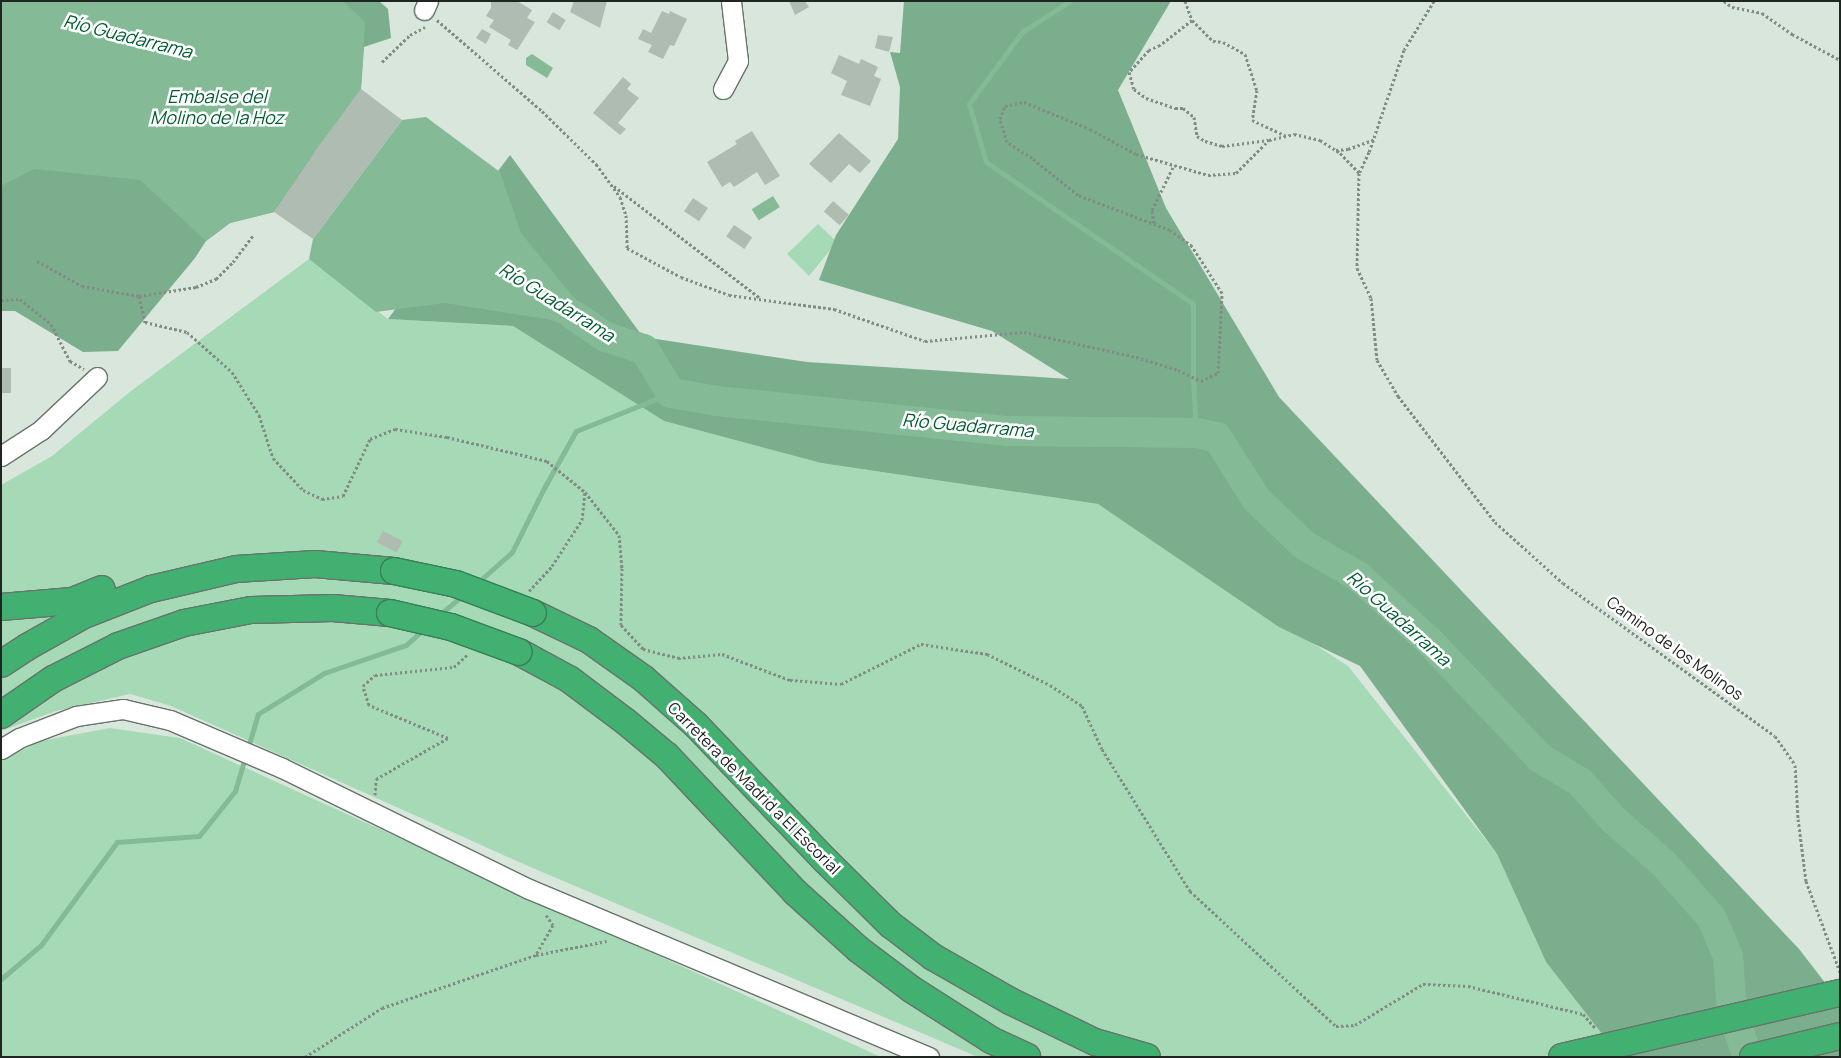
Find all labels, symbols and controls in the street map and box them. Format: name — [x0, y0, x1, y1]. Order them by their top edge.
water label: Río Guadarrama — [61, 10, 195, 62]
water label: Embalse del Molino de la Hoz — [150, 86, 284, 128]
water label: Río Guadarrama — [495, 258, 619, 346]
water label: Río Guadarrama — [901, 409, 1035, 441]
water label: Río Guadarrama — [1343, 566, 1455, 670]
street label: Camino de los Molinos — [1603, 592, 1747, 704]
street label: Carretera de Madrid a El Escorial — [664, 698, 844, 878]

